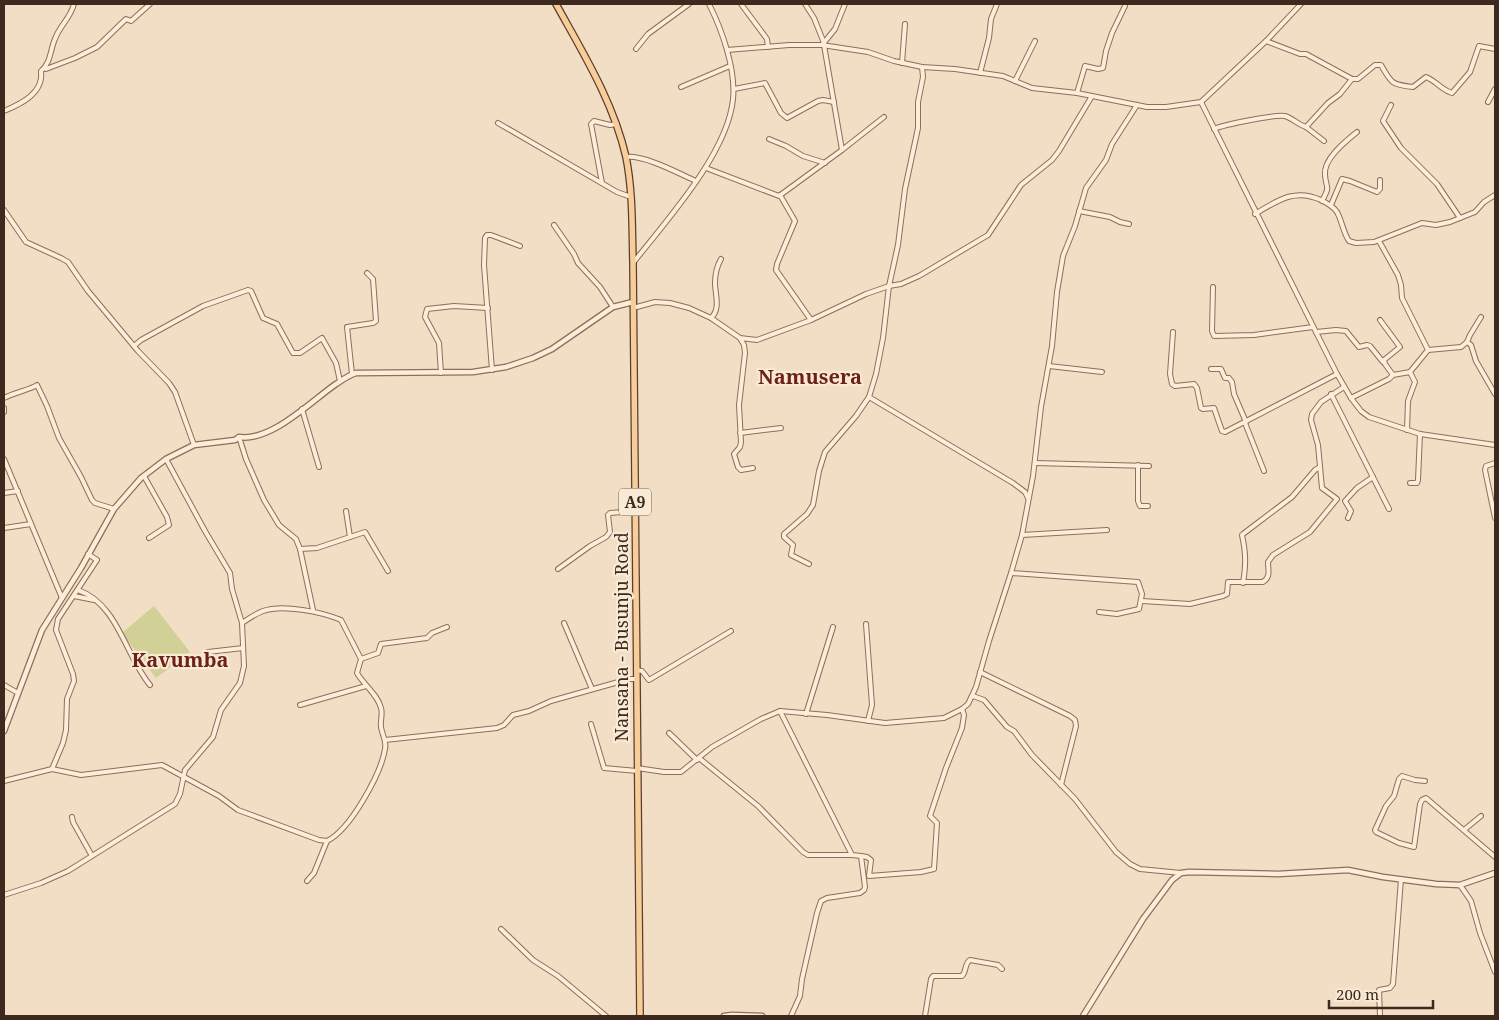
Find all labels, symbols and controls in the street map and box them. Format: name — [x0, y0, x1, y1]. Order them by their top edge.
district label: Namusera — [758, 363, 862, 390]
road number: A9 — [619, 488, 651, 516]
street label: Nansana - Busunju Road — [609, 532, 633, 742]
district label: Kavumba — [132, 646, 228, 673]
scale bar — [1329, 978, 1433, 1010]
text: 200 m — [1336, 984, 1379, 1004]

